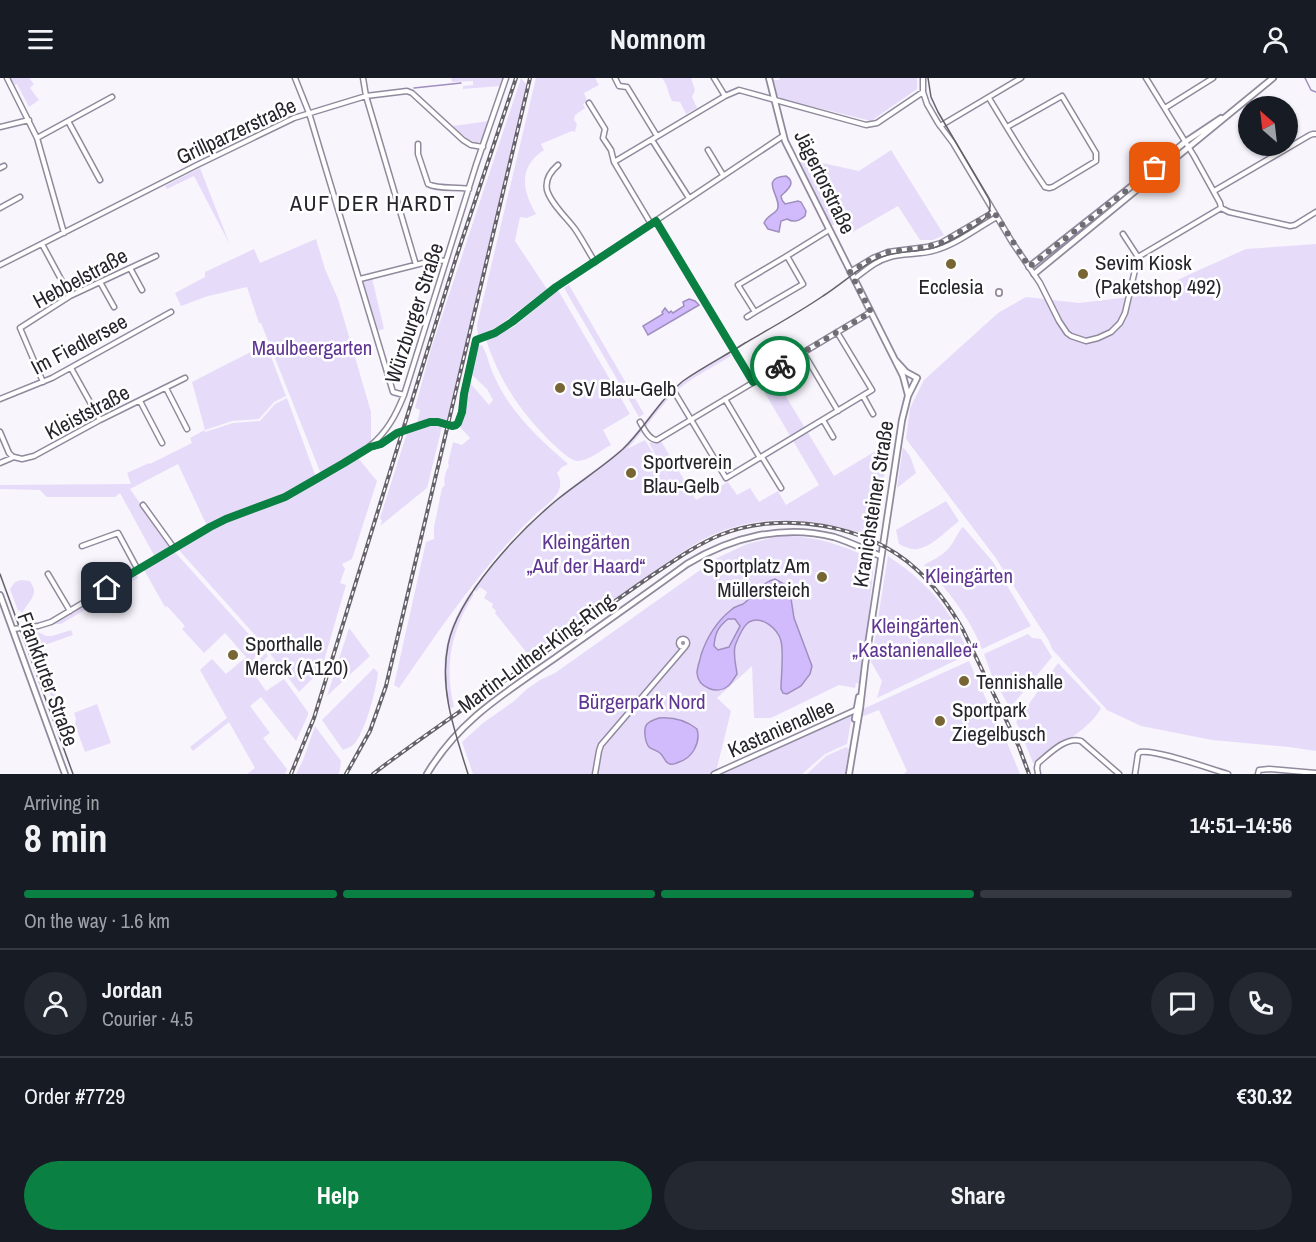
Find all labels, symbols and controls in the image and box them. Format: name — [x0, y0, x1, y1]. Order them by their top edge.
text: Nomnom — [610, 21, 706, 57]
icon: menu — [24, 23, 57, 56]
icon: person — [1259, 23, 1292, 56]
street label: Grillparzerstraße — [171, 91, 301, 171]
north arrow — [1238, 96, 1298, 156]
map controls — [1238, 96, 1298, 156]
street label: Jägertorstraße — [787, 125, 863, 239]
pin — [1129, 142, 1180, 193]
icon: bag — [1138, 151, 1171, 184]
district label: AUF DER HARDT — [289, 188, 456, 218]
street label: Würzburger Straße — [378, 239, 450, 387]
street label: Hebbelstraße — [28, 241, 132, 315]
place label: Sevim Kiosk (Paketshop 492) — [1095, 248, 1221, 301]
marker: Ecclesia — [944, 257, 958, 271]
marker: Sevim Kiosk (Paketshop 492) — [1076, 267, 1090, 281]
place label: Ecclesia — [918, 272, 984, 301]
street label: Im Fiedlersee — [26, 306, 132, 382]
park label: Maulbeergarten — [252, 333, 372, 362]
courier — [750, 336, 810, 396]
icon: bike — [764, 350, 797, 383]
place label: SV Blau-Gelb — [572, 374, 676, 403]
street label: Kleiststraße — [40, 378, 134, 446]
marker: SV Blau-Gelb — [553, 381, 567, 395]
street label: Kranichsteiner Straße — [846, 419, 900, 589]
place label: Sportverein Blau-Gelb — [643, 447, 732, 500]
marker: Sportverein Blau-Gelb — [624, 466, 638, 480]
park label: Kleingärten „Auf der Haard“ — [527, 527, 646, 580]
place label: Sportplatz Am Müllersteich — [703, 551, 810, 604]
park label: Kleingärten — [925, 561, 1013, 590]
pin — [81, 562, 132, 613]
marker: Sportplatz Am Müllersteich — [815, 570, 829, 584]
icon: home — [90, 571, 123, 604]
street label: Martin-Luther-King-Ring — [452, 586, 620, 720]
street label: Frankfurter Straße — [10, 608, 86, 750]
park label: Kleingärten „Kastanienallee“ — [852, 611, 978, 664]
place label: Sporthalle Merck (A120) — [245, 629, 348, 682]
marker: Sporthalle Merck (A120) — [226, 648, 240, 662]
place label: Tennishalle — [976, 667, 1063, 696]
marker: Tennishalle — [957, 674, 971, 688]
park label: Bürgerpark Nord — [578, 687, 706, 716]
street label: Kastanienallee — [723, 692, 839, 764]
place label: Sportpark Ziegelbusch — [952, 695, 1046, 748]
marker: Sportpark Ziegelbusch — [933, 714, 947, 728]
text: Arriving in — [24, 789, 100, 816]
text: 14:51–14:56 — [1190, 810, 1292, 840]
text: 8 min — [24, 812, 108, 864]
text: On the way · 1.6 km — [24, 907, 170, 934]
button: person — [24, 972, 87, 1035]
button: chat — [1151, 972, 1214, 1035]
button: phone — [1229, 972, 1292, 1035]
text: Jordan — [102, 975, 162, 1005]
text: Courier · 4.5 — [102, 1005, 193, 1032]
text: Order #7729 — [24, 1081, 125, 1111]
text: €30.32 — [1237, 1081, 1292, 1111]
button: Help — [24, 1161, 652, 1230]
button: Share — [664, 1161, 1292, 1230]

